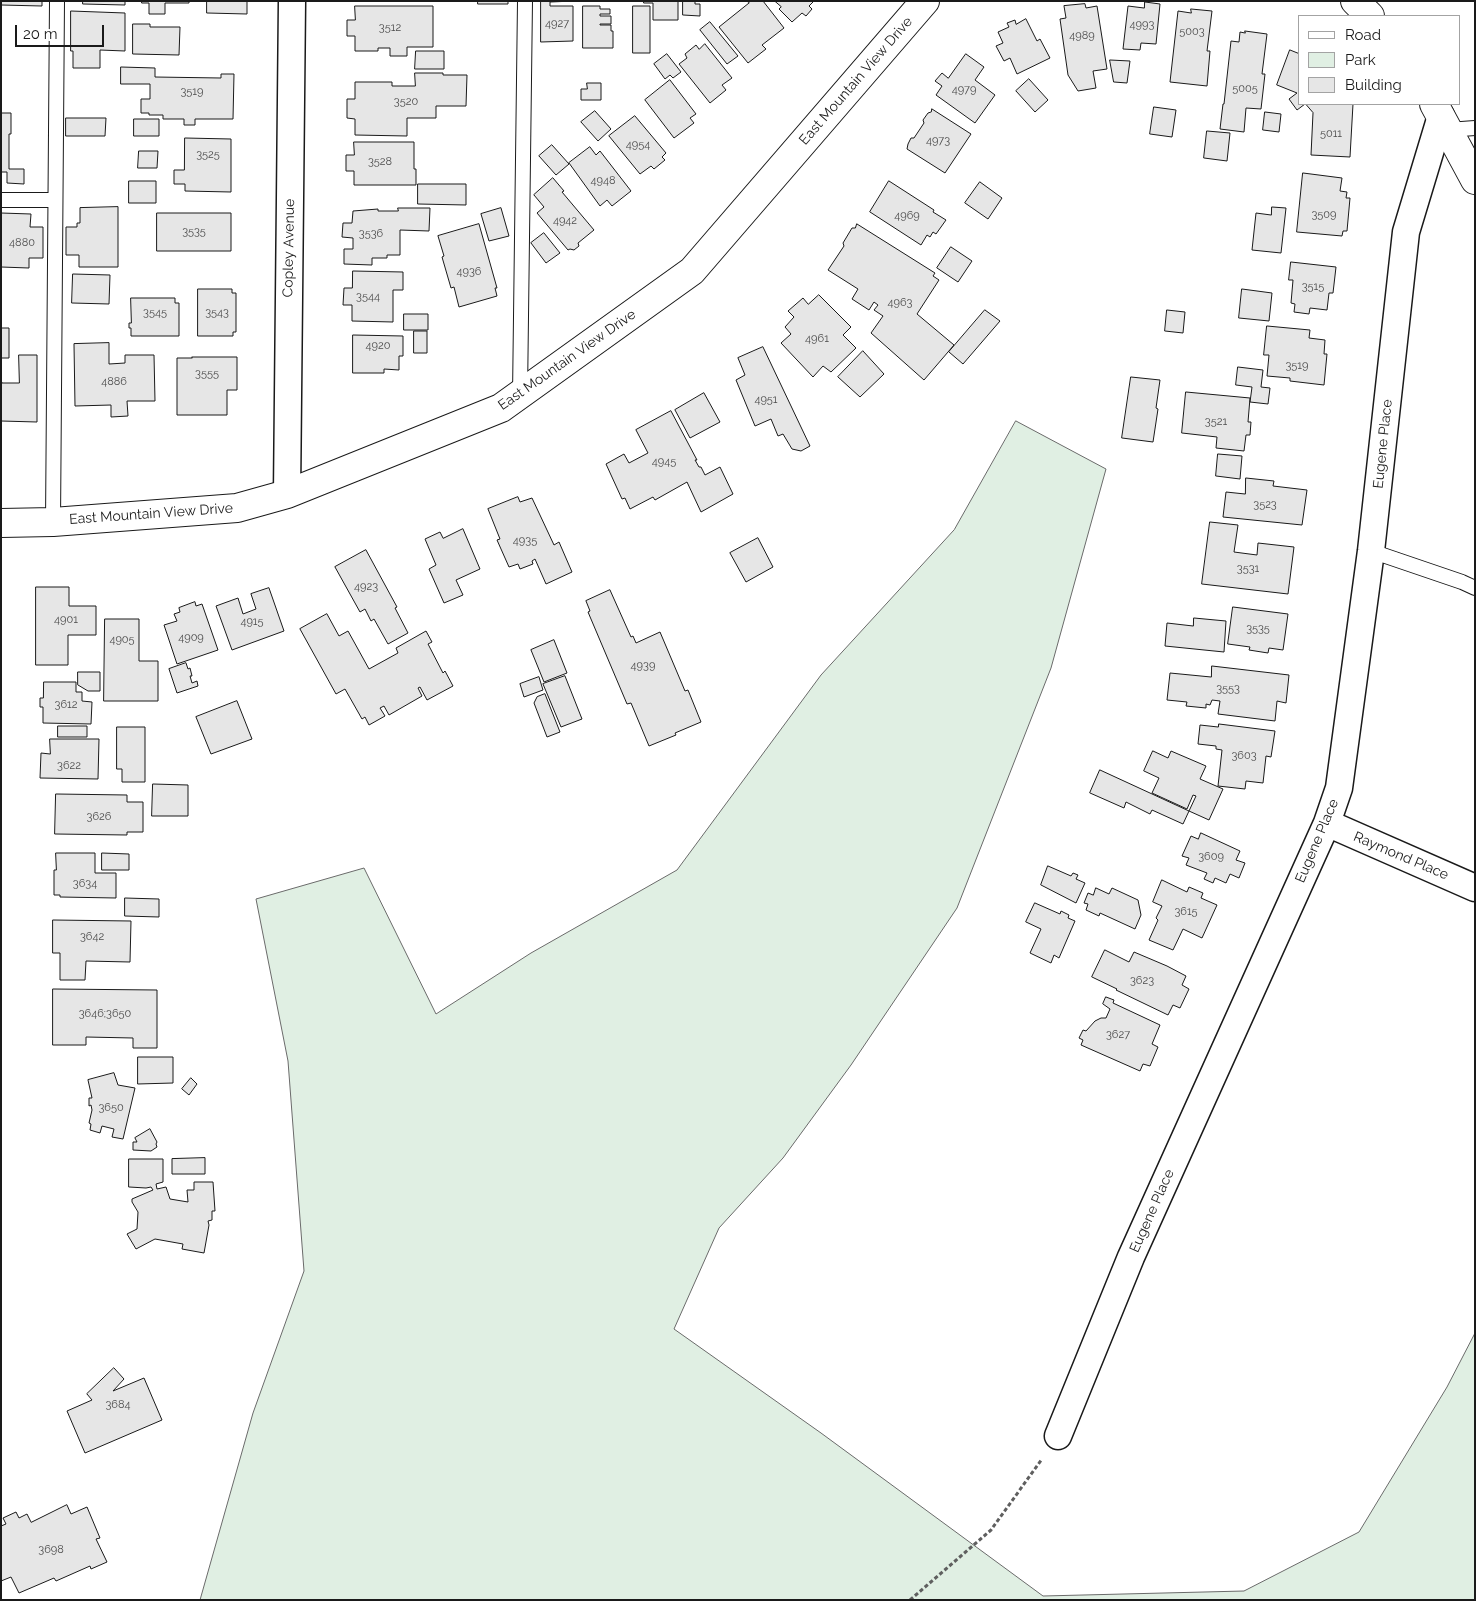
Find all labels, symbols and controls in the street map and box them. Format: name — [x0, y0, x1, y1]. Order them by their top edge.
street label: East Mountain View Drive — [796, 14, 916, 148]
scale bar — [18, 15, 106, 47]
legend — [1298, 15, 1461, 105]
house number: 4927 — [545, 17, 569, 31]
house number: 4993 — [1130, 18, 1154, 32]
house number: 3512 — [379, 21, 401, 35]
text: 20 m — [23, 25, 58, 43]
house number: 5003 — [1179, 25, 1205, 39]
text: Road — [1345, 26, 1381, 44]
house number: 4989 — [1069, 29, 1095, 43]
text: Park — [1345, 51, 1376, 69]
text: Building — [1345, 76, 1402, 94]
house number: 5005 — [1232, 82, 1258, 96]
house number: 4979 — [952, 83, 976, 97]
house number: 3519 — [180, 85, 204, 99]
house number: 3520 — [394, 95, 418, 109]
house number: 5011 — [1320, 127, 1342, 141]
house number: 4973 — [926, 134, 950, 148]
house number: 4954 — [626, 138, 650, 152]
house number: 3525 — [196, 148, 220, 162]
house number: 3528 — [368, 155, 392, 169]
house number: 4948 — [591, 174, 615, 188]
street label: Copley Avenue — [280, 199, 298, 297]
house number: 3509 — [1311, 208, 1337, 222]
house number: 4969 — [894, 209, 920, 223]
house number: 4942 — [553, 214, 577, 228]
house number: 3535 — [182, 225, 206, 239]
house number: 3536 — [359, 227, 383, 241]
house number: 4880 — [9, 236, 35, 250]
house number: 4936 — [457, 265, 481, 279]
house number: 3515 — [1302, 280, 1324, 294]
house number: 3544 — [356, 290, 380, 304]
house number: 4963 — [888, 296, 912, 310]
house number: 3545 — [143, 306, 167, 320]
house number: 3543 — [205, 306, 229, 320]
street label: East Mountain View Drive — [495, 306, 639, 414]
house number: 4961 — [805, 332, 829, 346]
house number: 4920 — [366, 339, 390, 353]
house number: 3519 — [1285, 359, 1309, 373]
house number: 3555 — [195, 367, 219, 381]
house number: 4886 — [101, 375, 127, 389]
house number: 4951 — [754, 393, 778, 407]
street label: Eugene Place — [1370, 399, 1396, 489]
house number: 3521 — [1205, 415, 1227, 429]
house number: 4945 — [652, 455, 676, 469]
house number: 3523 — [1253, 498, 1277, 512]
street label: East Mountain View Drive — [69, 500, 233, 528]
house number: 4935 — [513, 534, 537, 548]
house number: 3531 — [1237, 562, 1259, 576]
house number: 4923 — [354, 580, 378, 594]
house number: 4901 — [54, 613, 78, 627]
house number: 4915 — [240, 615, 264, 629]
house number: 3535 — [1246, 622, 1270, 636]
house number: 4909 — [178, 631, 204, 645]
house number: 4905 — [109, 633, 135, 647]
house number: 4939 — [631, 659, 655, 673]
house number: 3553 — [1216, 682, 1240, 696]
house number: 3612 — [55, 698, 77, 712]
house number: 3603 — [1231, 749, 1257, 763]
house number: 3622 — [57, 759, 81, 773]
street label: Eugene Place — [1292, 797, 1342, 885]
house number: 3626 — [87, 810, 111, 824]
street label: Raymond Place — [1351, 828, 1451, 884]
house number: 3609 — [1198, 850, 1224, 864]
house number: 3634 — [73, 877, 97, 891]
house number: 3615 — [1174, 905, 1198, 919]
house number: 3642 — [80, 930, 104, 944]
house number: 3623 — [1130, 974, 1154, 988]
house number: 3646;3650 — [79, 1007, 131, 1021]
house number: 3627 — [1106, 1028, 1130, 1042]
house number: 3650 — [98, 1101, 124, 1115]
street label: Eugene Place — [1126, 1167, 1178, 1255]
house number: 3684 — [105, 1398, 131, 1412]
house number: 3698 — [38, 1543, 64, 1557]

